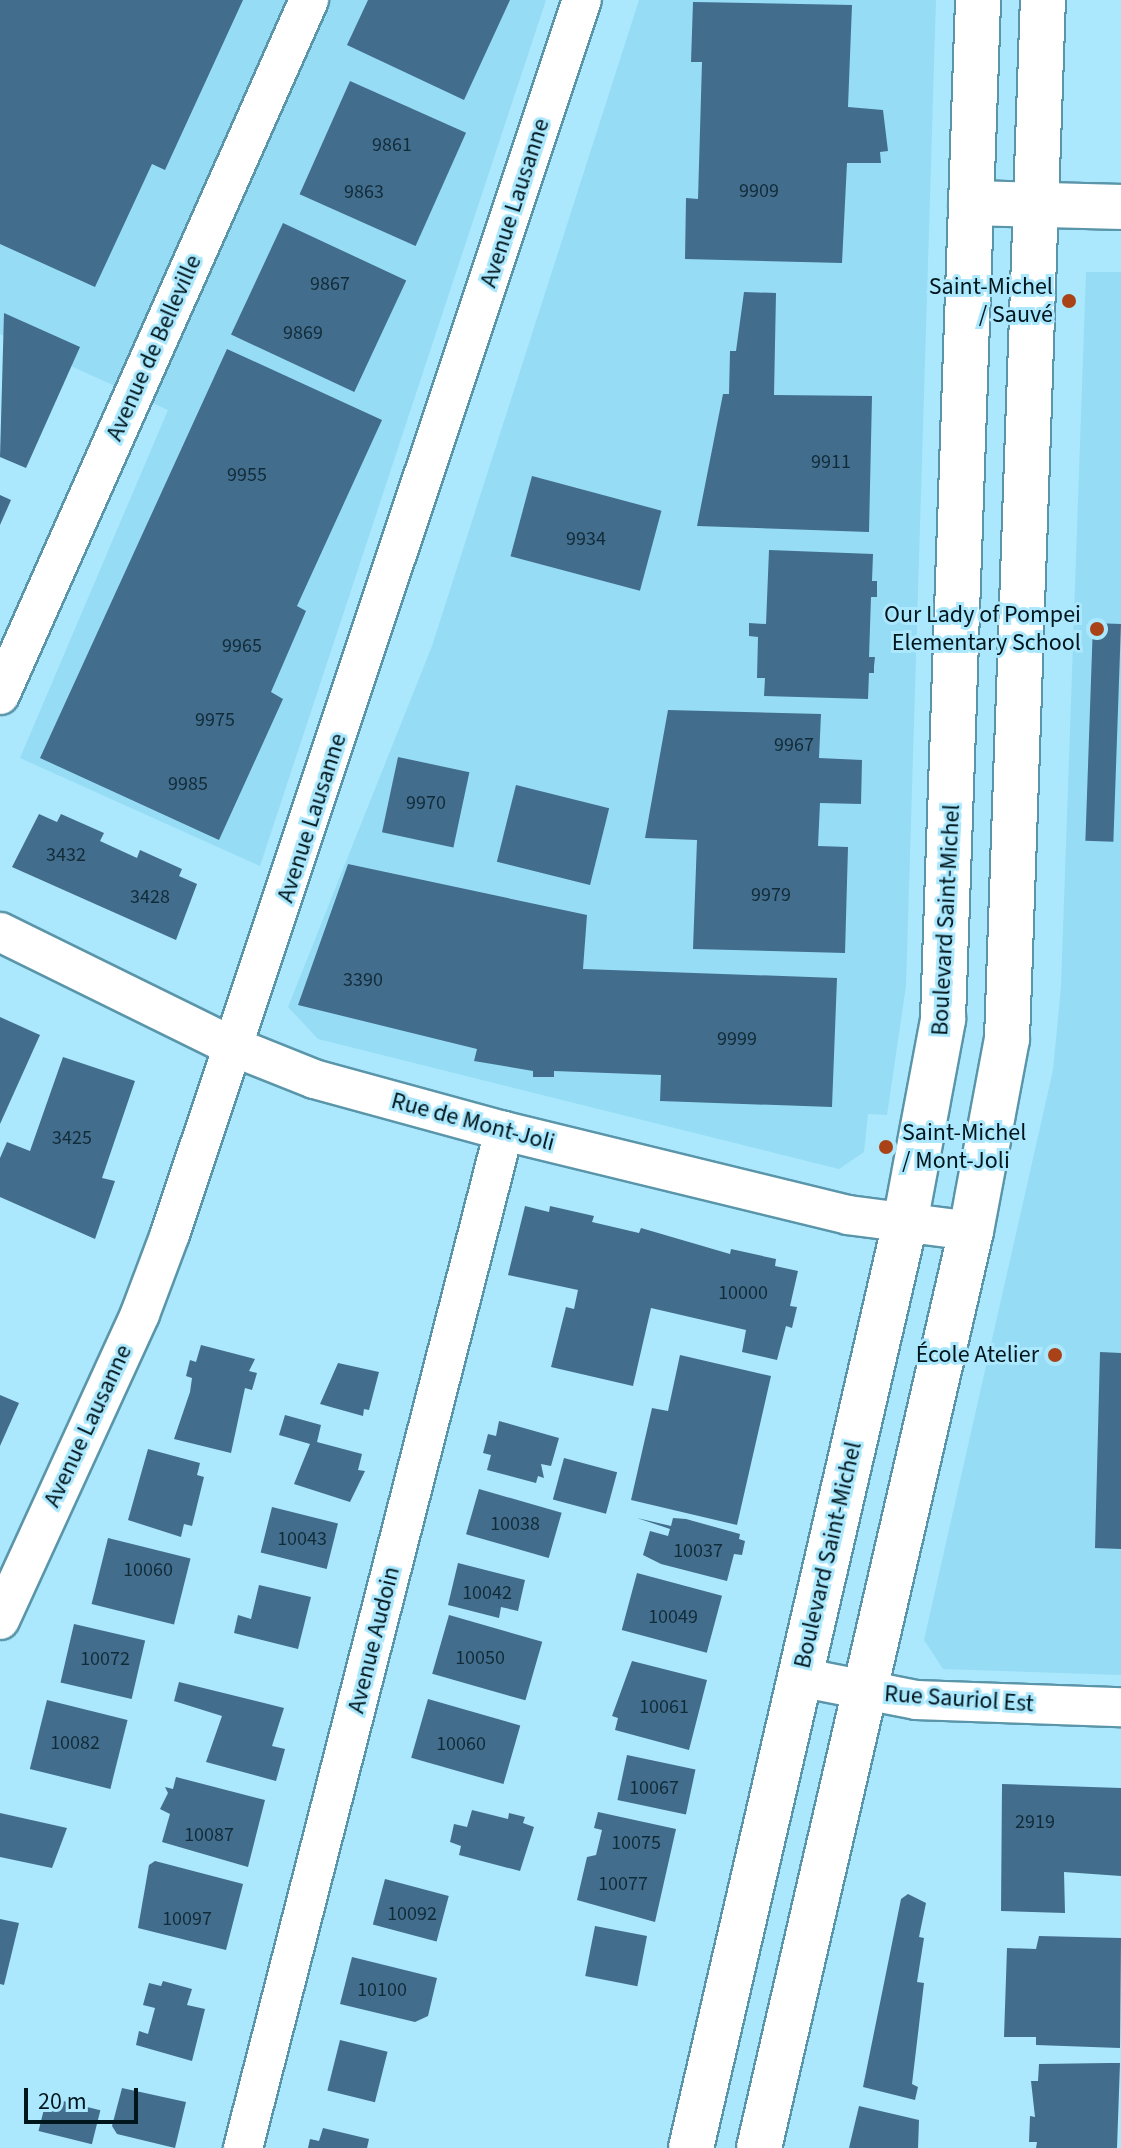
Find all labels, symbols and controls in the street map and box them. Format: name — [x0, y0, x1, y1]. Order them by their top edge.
street label: Avenue Lausanne — [474, 115, 556, 291]
house number: 9861 — [372, 133, 412, 157]
house number: 9909 — [739, 179, 779, 203]
house number: 9863 — [344, 180, 384, 204]
street label: Avenue de Belleville — [100, 251, 208, 445]
house number: 9867 — [310, 272, 350, 296]
place label: Saint-Michel / Sauvé — [929, 273, 1053, 329]
marker: Saint-Michel / Sauvé — [1060, 292, 1078, 310]
house number: 9869 — [283, 321, 323, 345]
house number: 9911 — [811, 450, 851, 474]
house number: 9955 — [227, 463, 267, 487]
house number: 9934 — [566, 527, 606, 551]
place label: Our Lady of Pompei Elementary School — [884, 601, 1081, 657]
marker: Our Lady of Pompei Elementary School — [1088, 620, 1106, 638]
house number: 9965 — [222, 634, 262, 658]
house number: 9975 — [195, 708, 235, 732]
street label: Avenue Lausanne — [271, 730, 353, 906]
house number: 9967 — [774, 733, 814, 757]
house number: 9985 — [168, 772, 208, 796]
house number: 9970 — [406, 791, 446, 815]
street label: Boulevard Saint-Michel — [926, 804, 966, 1036]
house number: 3432 — [46, 843, 86, 867]
house number: 9979 — [751, 883, 791, 907]
house number: 3428 — [130, 885, 170, 909]
house number: 3390 — [343, 968, 383, 992]
house number: 9999 — [717, 1027, 757, 1051]
street label: Rue de Mont-Joli — [388, 1086, 558, 1158]
place label: Saint-Michel / Mont-Joli — [902, 1119, 1026, 1175]
house number: 3425 — [52, 1126, 92, 1150]
marker: Saint-Michel / Mont-Joli — [877, 1138, 895, 1156]
house number: 10000 — [718, 1281, 768, 1305]
street label: Avenue Lausanne — [38, 1340, 138, 1512]
place label: École Atelier — [916, 1341, 1039, 1369]
marker: École Atelier — [1046, 1346, 1064, 1364]
street label: Boulevard Saint-Michel — [788, 1439, 868, 1671]
house number: 10038 — [490, 1512, 540, 1536]
house number: 10043 — [277, 1527, 327, 1551]
house number: 10037 — [673, 1539, 723, 1563]
house number: 10060 — [123, 1558, 173, 1582]
street label: Avenue Audoin — [342, 1564, 406, 1716]
house number: 10042 — [462, 1581, 512, 1605]
house number: 10049 — [648, 1605, 698, 1629]
house number: 10050 — [455, 1646, 505, 1670]
house number: 10072 — [80, 1647, 130, 1671]
street label: Rue Sauriol Est — [883, 1679, 1035, 1719]
house number: 10061 — [639, 1695, 689, 1719]
house number: 10082 — [50, 1731, 100, 1755]
house number: 10060 — [436, 1732, 486, 1756]
house number: 10067 — [629, 1776, 679, 1800]
house number: 2919 — [1015, 1810, 1055, 1834]
house number: 10087 — [184, 1823, 234, 1847]
house number: 10075 — [611, 1831, 661, 1855]
house number: 10077 — [598, 1872, 648, 1896]
house number: 10092 — [387, 1902, 437, 1926]
house number: 10097 — [162, 1907, 212, 1931]
house number: 10100 — [357, 1978, 407, 2002]
scale bar — [28, 2072, 142, 2122]
text: 20 m — [38, 2084, 87, 2119]

